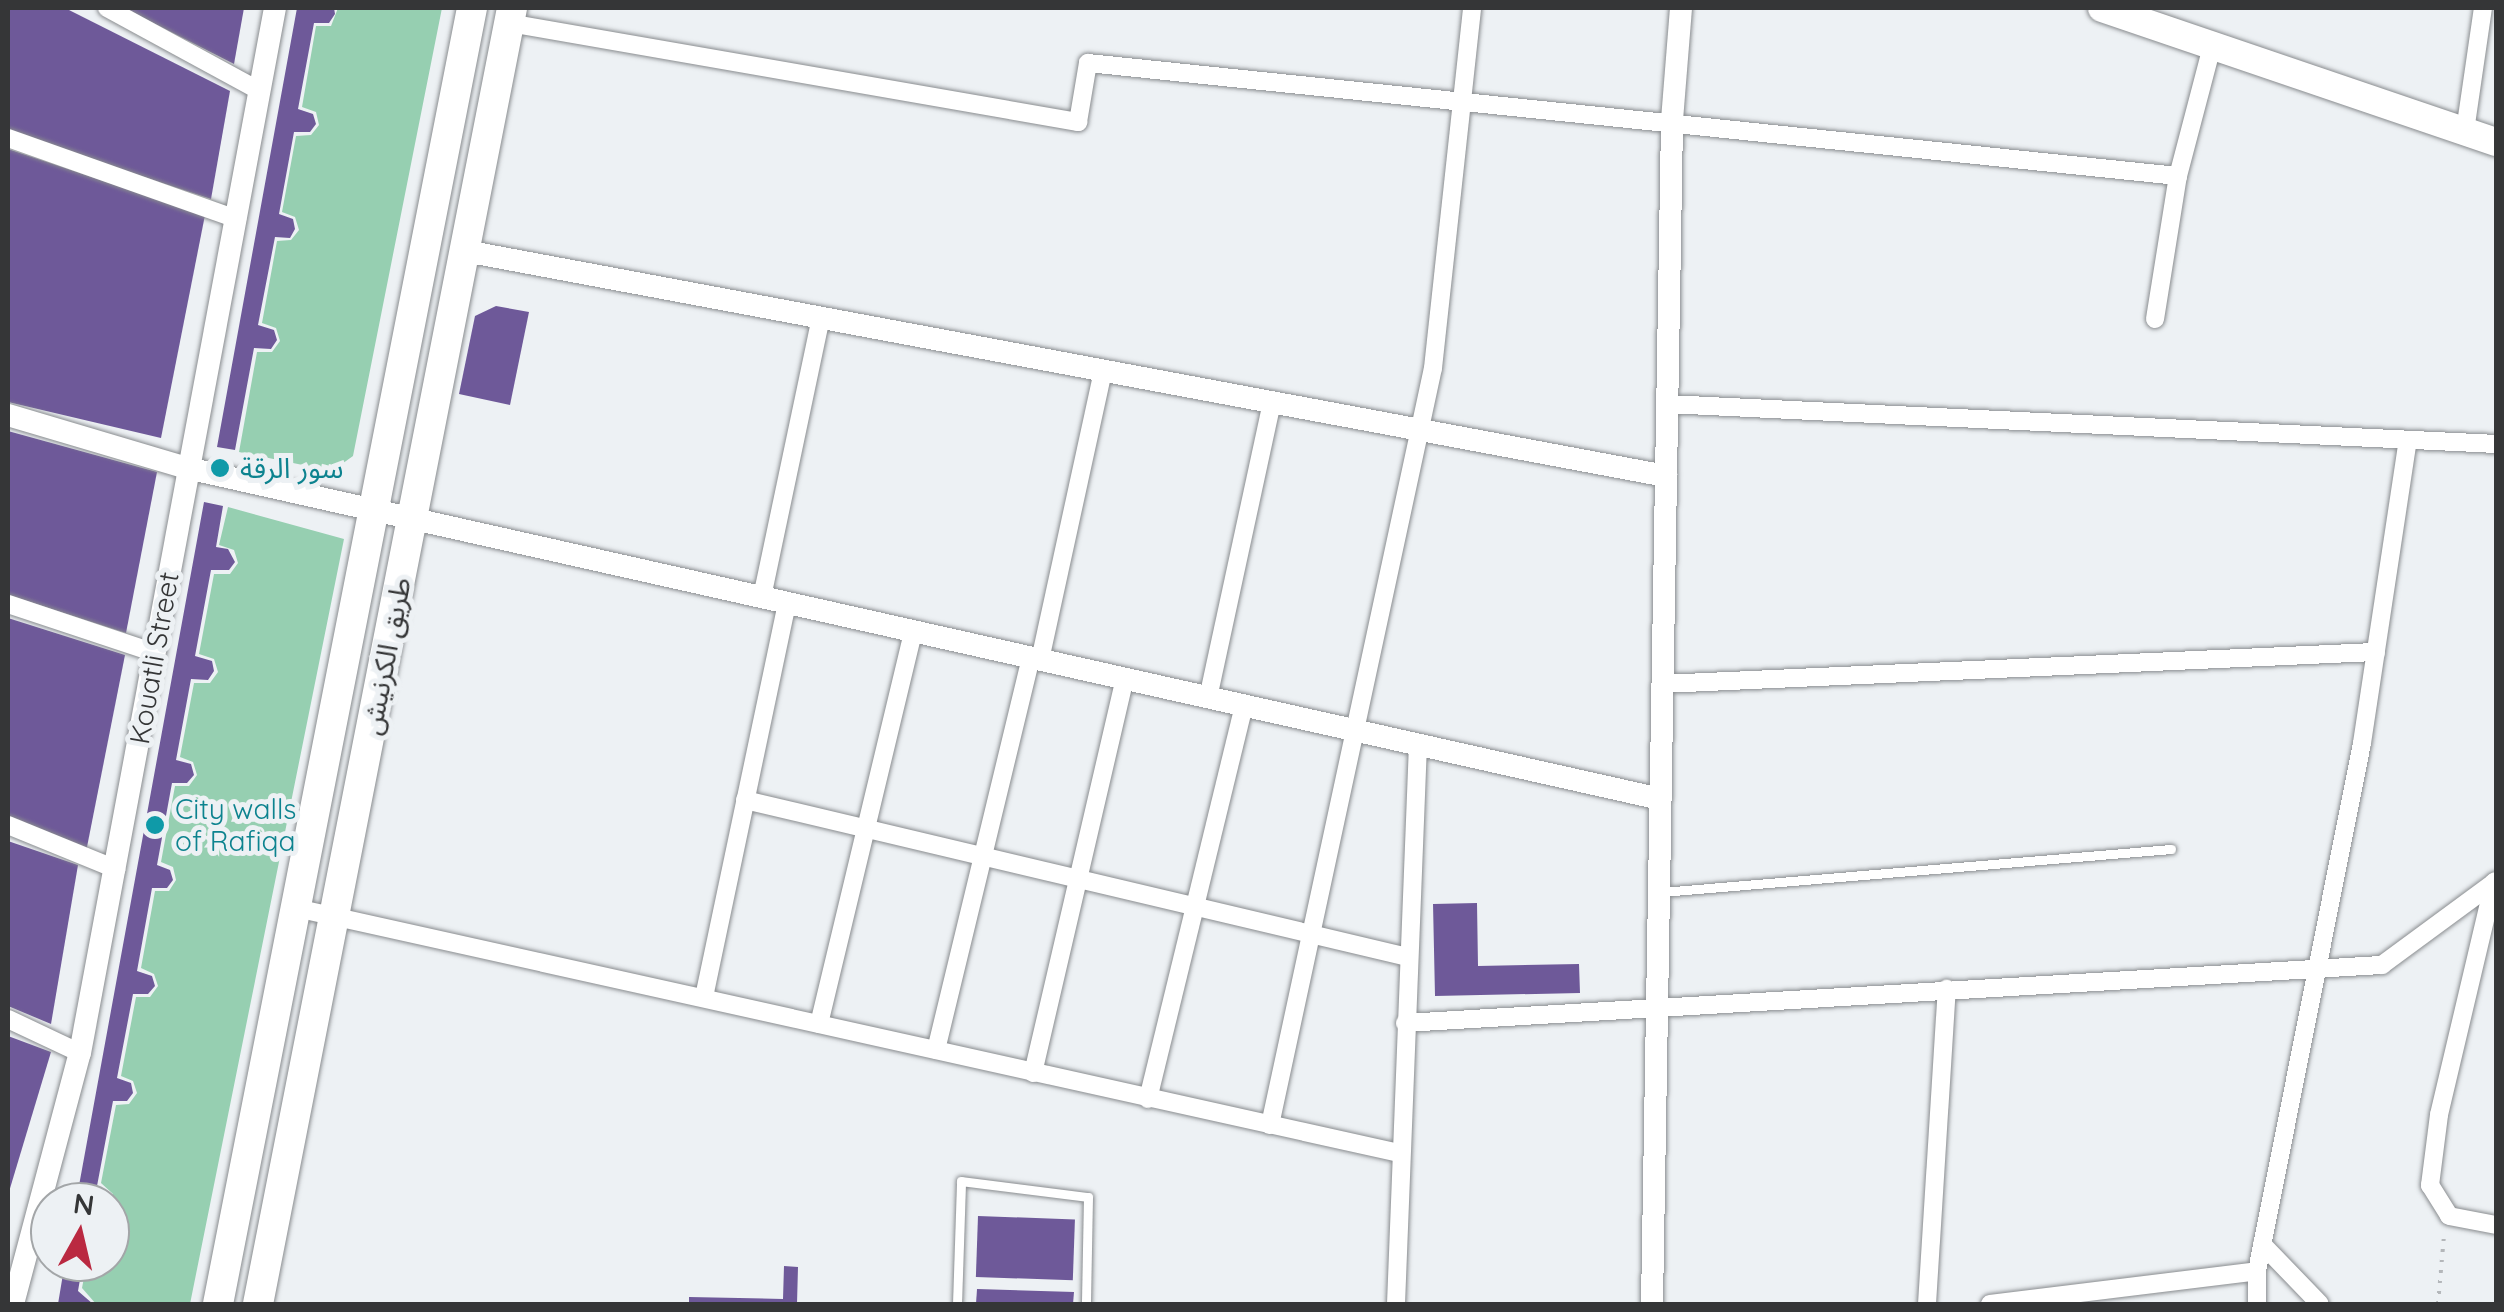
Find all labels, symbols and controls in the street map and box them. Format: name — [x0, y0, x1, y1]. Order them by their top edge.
place label: سور الرقة — [240, 451, 343, 485]
marker: سور الرقة — [209, 457, 231, 479]
street label: Kouatli Street — [122, 569, 186, 747]
street label: طريق الكرنيش — [354, 574, 418, 738]
place label: City walls of Rafiqa — [175, 792, 296, 858]
marker: City walls of Rafiqa — [144, 814, 166, 836]
north arrow — [30, 1182, 130, 1282]
text: N — [71, 1185, 97, 1223]

